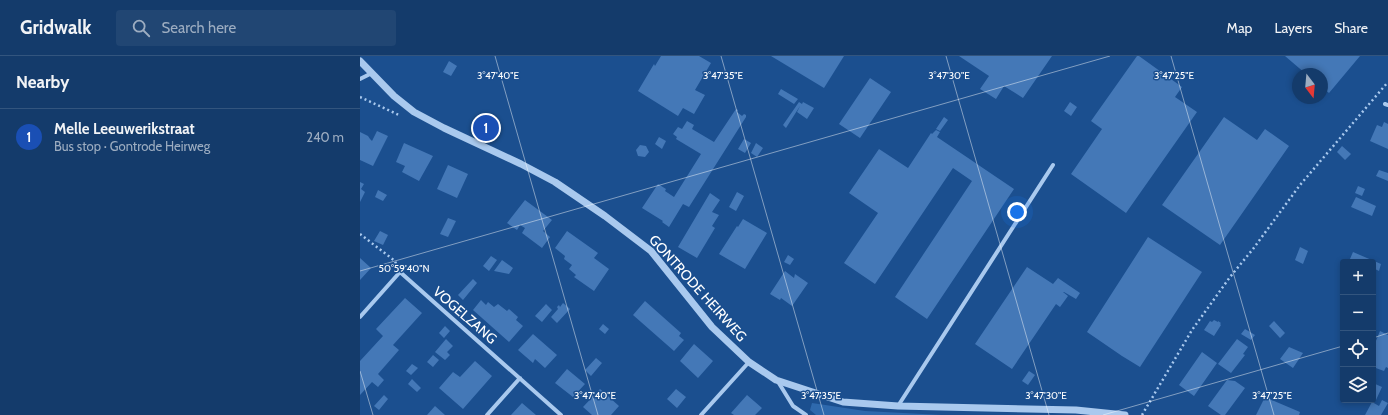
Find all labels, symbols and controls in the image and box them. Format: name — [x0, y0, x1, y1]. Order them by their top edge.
search box — [116, 10, 396, 46]
text: Gridwalk — [20, 16, 92, 39]
icon: search — [130, 17, 152, 39]
text: Search here — [162, 19, 236, 37]
text: Map — [1227, 19, 1252, 37]
text: Layers — [1274, 19, 1312, 37]
text: Share — [1334, 19, 1368, 37]
north arrow — [1292, 68, 1328, 104]
text: 3°47'40"E — [477, 69, 519, 82]
text: 3°47'35"E — [703, 69, 744, 82]
text: 3°47'30"E — [928, 69, 970, 82]
text: 3°47'25"E — [1154, 69, 1194, 82]
text: Nearby — [16, 72, 69, 92]
pin: 1 — [473, 113, 499, 143]
text: Melle Leeuwerikstraat — [54, 120, 195, 138]
text: 1 — [27, 129, 31, 145]
text: 240 m — [306, 129, 344, 145]
text: Bus stop · Gontrode Heirweg — [54, 138, 210, 154]
your location — [1007, 202, 1027, 222]
street label: GONTRODE HEIRWEG — [645, 231, 751, 345]
map controls — [1340, 259, 1376, 403]
button: + — [1340, 259, 1376, 295]
text: 50°59'40"N — [379, 262, 429, 275]
street label: VOGELZANG — [429, 282, 501, 348]
button: − — [1340, 295, 1376, 331]
button: locate — [1340, 331, 1376, 367]
button: layers — [1340, 367, 1376, 403]
text: 3°47'40"E — [574, 389, 616, 402]
text: 3°47'35"E — [801, 389, 842, 402]
text: 3°47'30"E — [1025, 389, 1067, 402]
text: 3°47'25"E — [1252, 389, 1292, 402]

